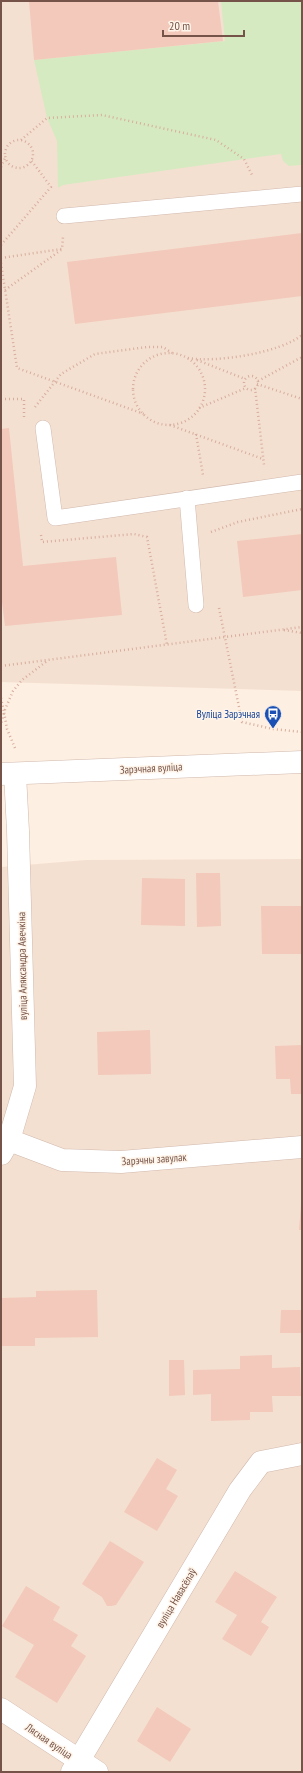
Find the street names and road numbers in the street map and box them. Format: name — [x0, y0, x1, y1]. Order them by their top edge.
street label: Зарэчная вуліца — [119, 759, 183, 777]
street label: вуліца Аляксандра Авечкіна — [14, 912, 30, 1020]
street label: Зарэчны завулак — [121, 1150, 188, 1168]
street label: вуліца Навасёлаў — [153, 1565, 200, 1630]
street label: Лясная вуліца — [22, 1720, 75, 1762]

